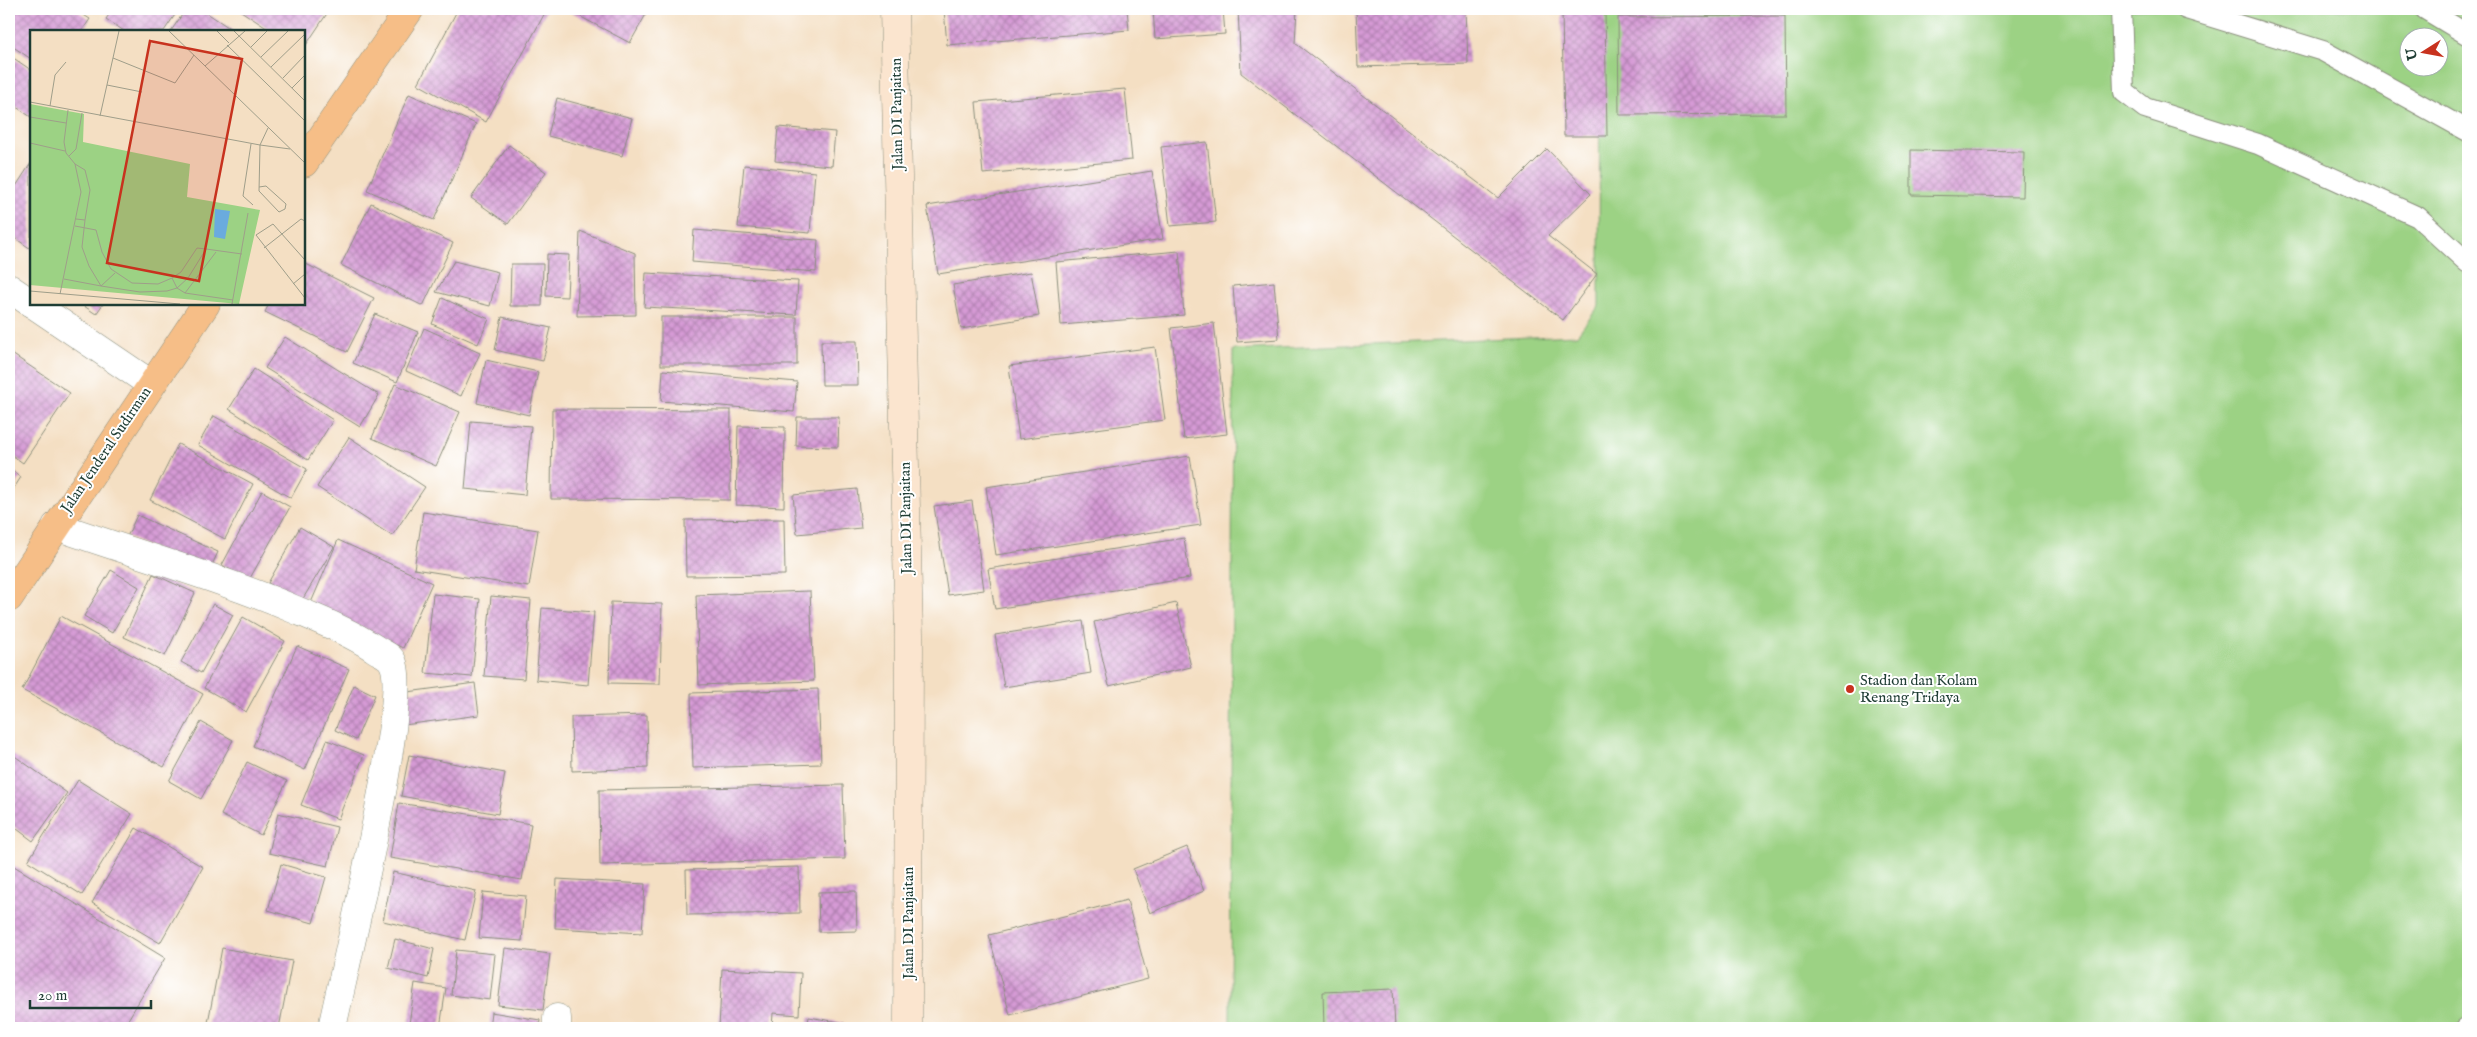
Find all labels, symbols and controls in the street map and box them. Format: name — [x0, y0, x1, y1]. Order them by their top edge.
north arrow — [2400, 28, 2450, 78]
inset map — [30, 30, 305, 305]
text: U — [2402, 46, 2422, 63]
street label: Jalan DI Panjaitan — [887, 58, 908, 172]
street label: Jalan Jenderal Sudirman — [56, 383, 155, 518]
street label: Jalan DI Panjaitan — [896, 462, 917, 576]
place label: Stadion dan Kolam Renang Tridaya — [1860, 671, 1978, 707]
marker: Stadion dan Kolam Renang Tridaya — [1844, 683, 1856, 695]
street label: Jalan DI Panjaitan — [899, 867, 918, 981]
scale bar — [30, 977, 151, 1009]
text: 20 m — [38, 986, 68, 1005]

